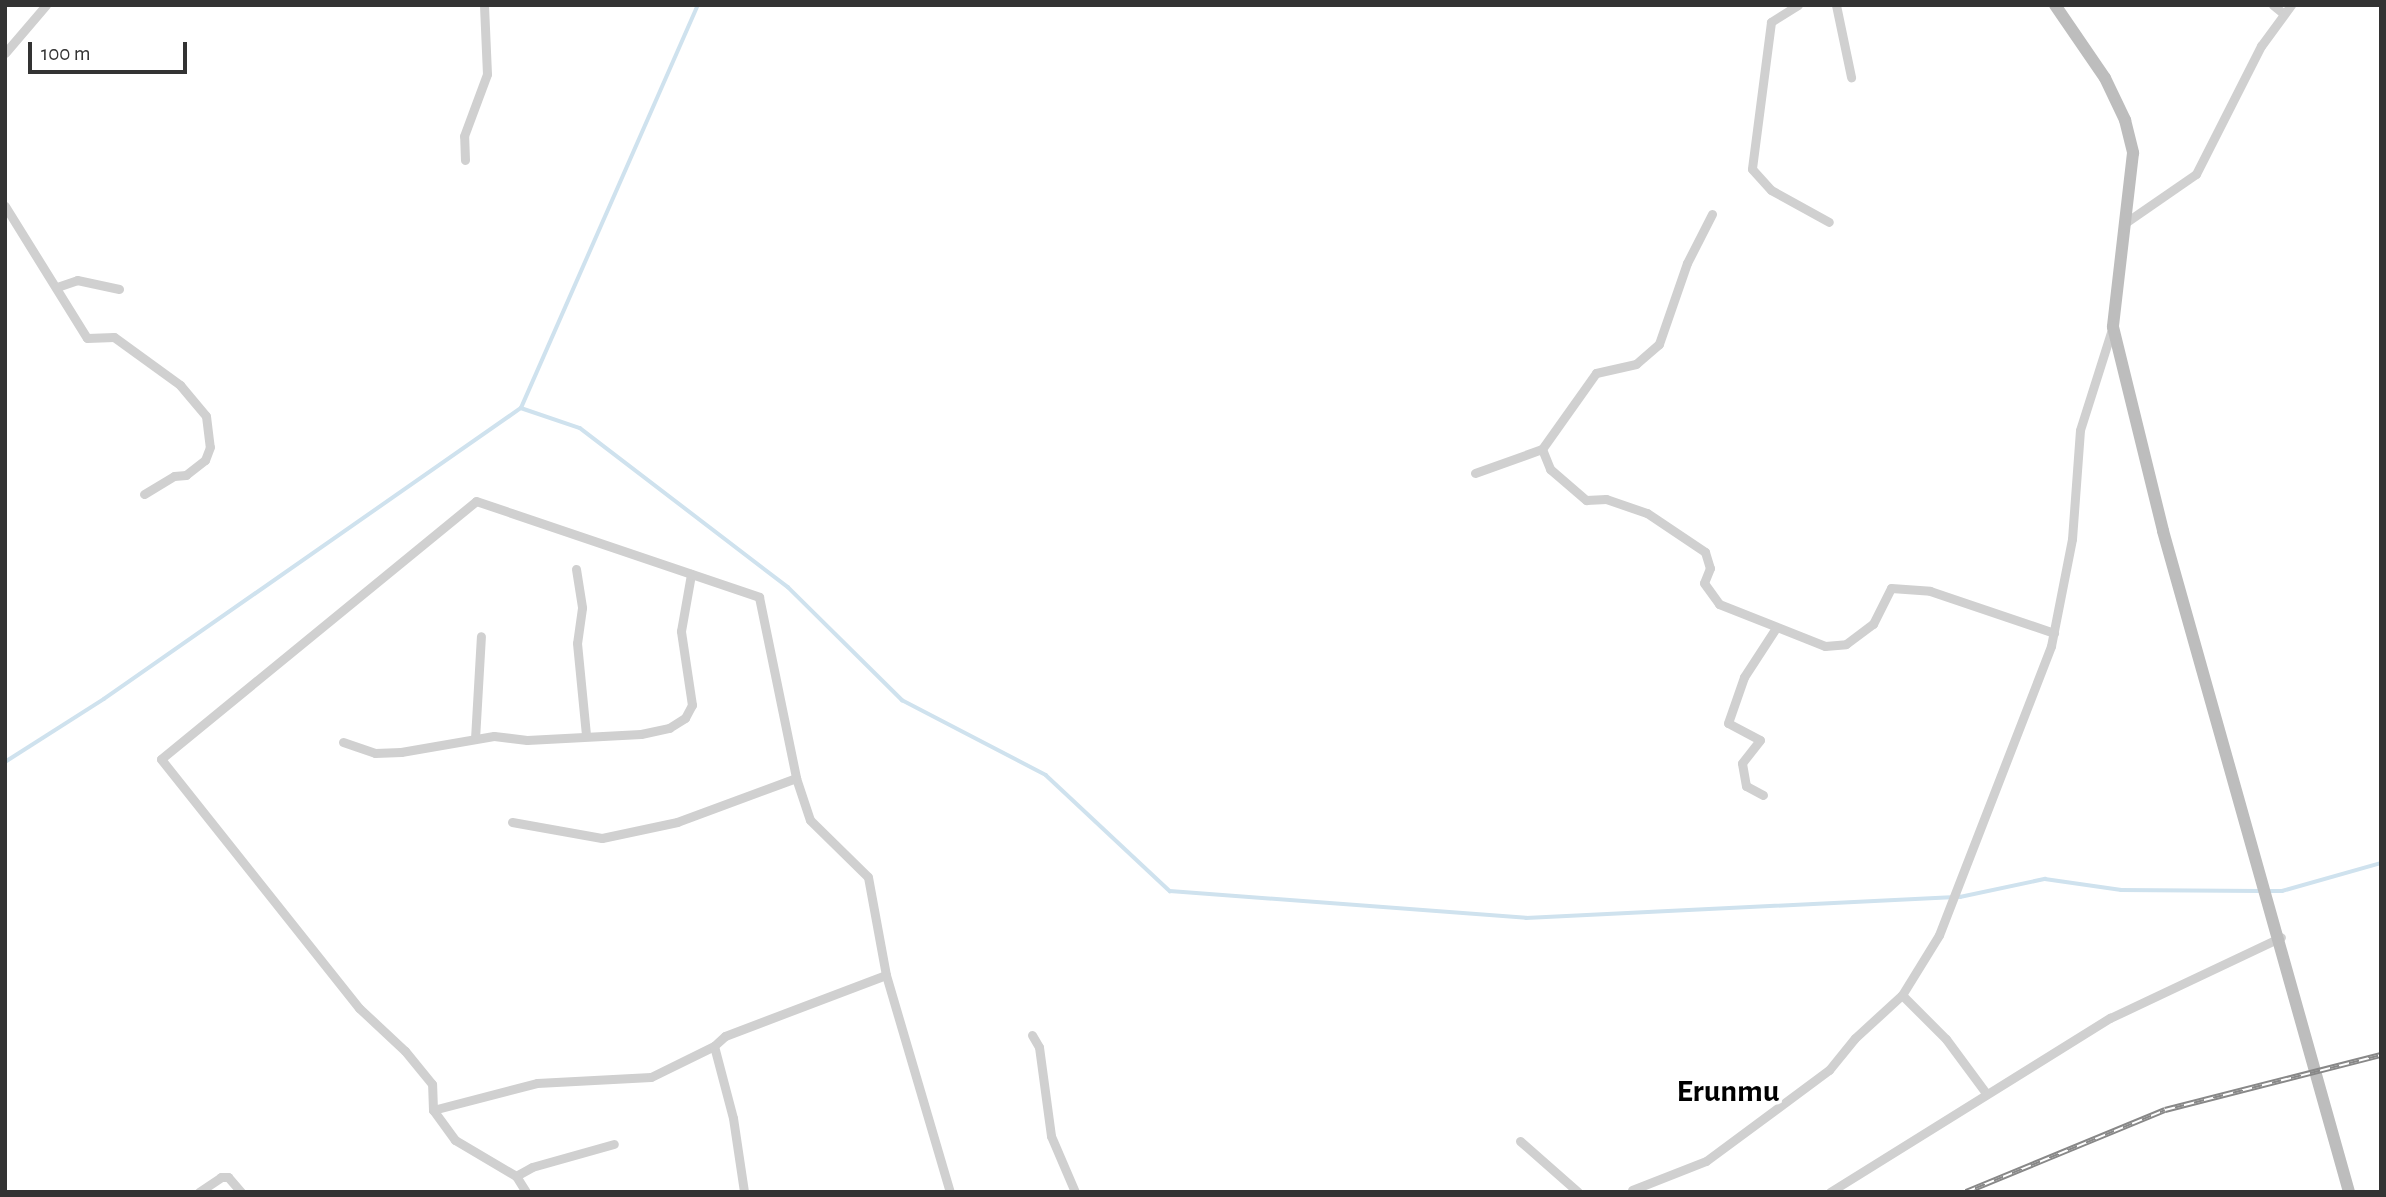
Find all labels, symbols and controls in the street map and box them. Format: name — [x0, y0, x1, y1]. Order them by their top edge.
scale bar — [32, 28, 191, 72]
text: 100 m — [41, 43, 91, 64]
district label: Erunmu — [1676, 1072, 1780, 1110]

